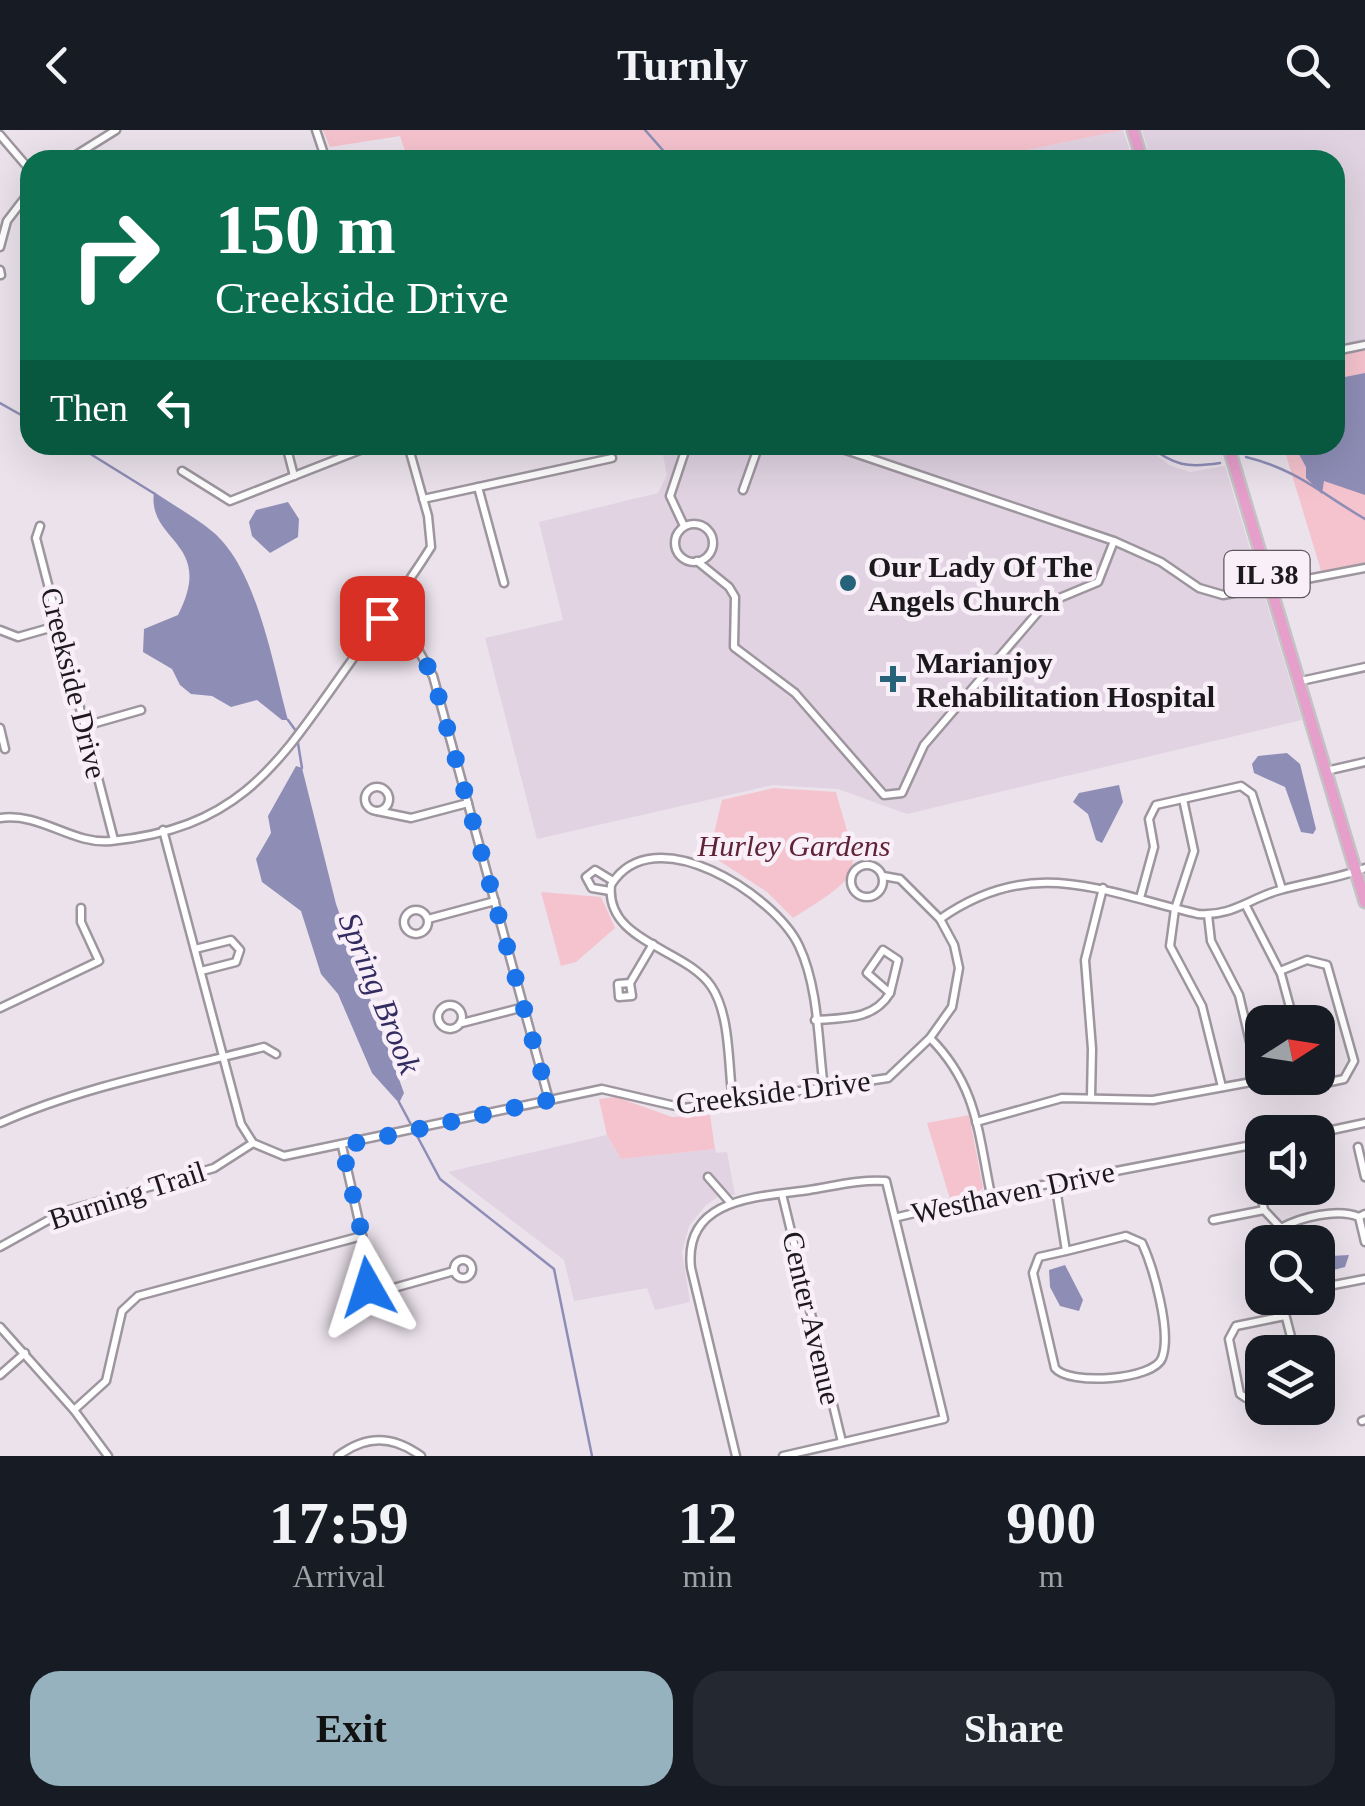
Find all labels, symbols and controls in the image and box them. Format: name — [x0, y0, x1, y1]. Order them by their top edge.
icon: back — [30, 38, 85, 93]
icon: search — [1280, 38, 1335, 93]
text: Turnly — [617, 40, 748, 90]
icon: right — [50, 190, 180, 320]
text: 150 m — [215, 191, 396, 268]
text: Creekside Drive — [215, 273, 509, 323]
icon: left — [148, 380, 203, 435]
text: Then — [50, 387, 128, 429]
place label: Our Lady Of The Angels Church — [868, 550, 1093, 617]
road number: IL 38 — [1224, 551, 1310, 597]
marker: Our Lady Of The Angels Church — [837, 572, 859, 594]
pin — [340, 576, 425, 661]
street label: Creekside Drive — [34, 584, 114, 782]
icon: arrive — [355, 591, 410, 646]
place label: Marianjoy Rehabilitation Hospital — [916, 646, 1215, 713]
marker: Marianjoy Rehabilitation Hospital — [880, 666, 906, 692]
park label: Hurley Gardens — [696, 829, 891, 862]
water label: Spring Brook — [331, 907, 429, 1079]
north arrow — [1245, 1005, 1335, 1095]
map controls — [1245, 1005, 1335, 1425]
street label: Creekside Drive — [674, 1064, 872, 1120]
button: sound — [1245, 1115, 1335, 1205]
street label: Burning Trail — [45, 1154, 209, 1236]
street label: Westhaven Drive — [908, 1154, 1118, 1230]
button: search — [1245, 1225, 1335, 1315]
street label: Center Avenue — [776, 1228, 848, 1408]
position arrow — [316, 1235, 420, 1339]
button: layers — [1245, 1335, 1335, 1425]
text: 17:59 — [269, 1490, 409, 1556]
text: 12 — [677, 1490, 737, 1556]
text: 900 — [1006, 1490, 1096, 1556]
text: Arrival — [293, 1558, 385, 1594]
text: min — [683, 1558, 732, 1594]
text: m — [1039, 1558, 1064, 1594]
button: Exit — [30, 1671, 673, 1786]
button: Share — [693, 1671, 1335, 1786]

